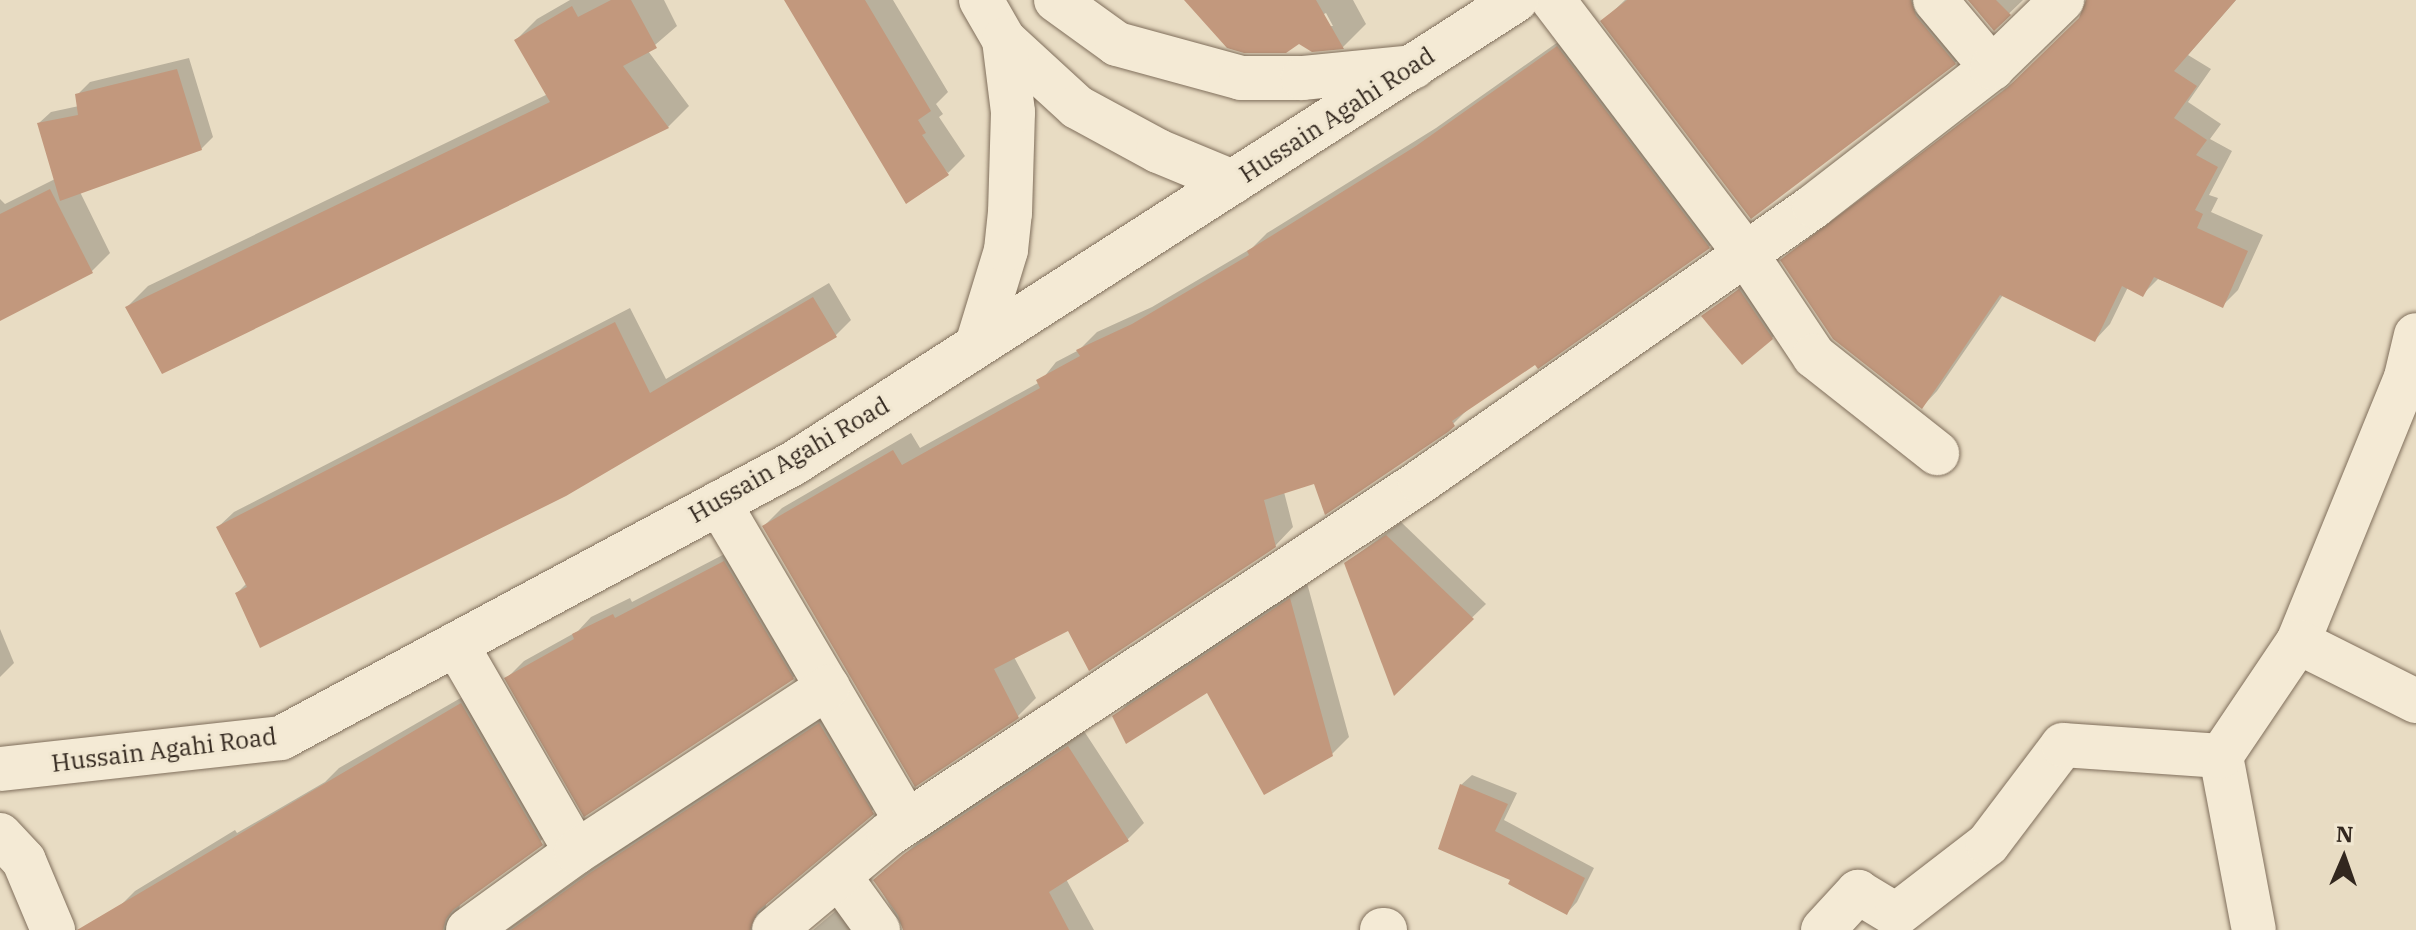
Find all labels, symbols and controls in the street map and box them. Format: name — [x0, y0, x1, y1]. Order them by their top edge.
street label: Hussain Agahi Road — [1234, 41, 1440, 189]
street label: Hussain Agahi Road — [684, 391, 894, 529]
street label: Hussain Agahi Road — [50, 722, 278, 778]
north arrow — [2304, 818, 2384, 898]
text: N — [2336, 819, 2354, 848]

